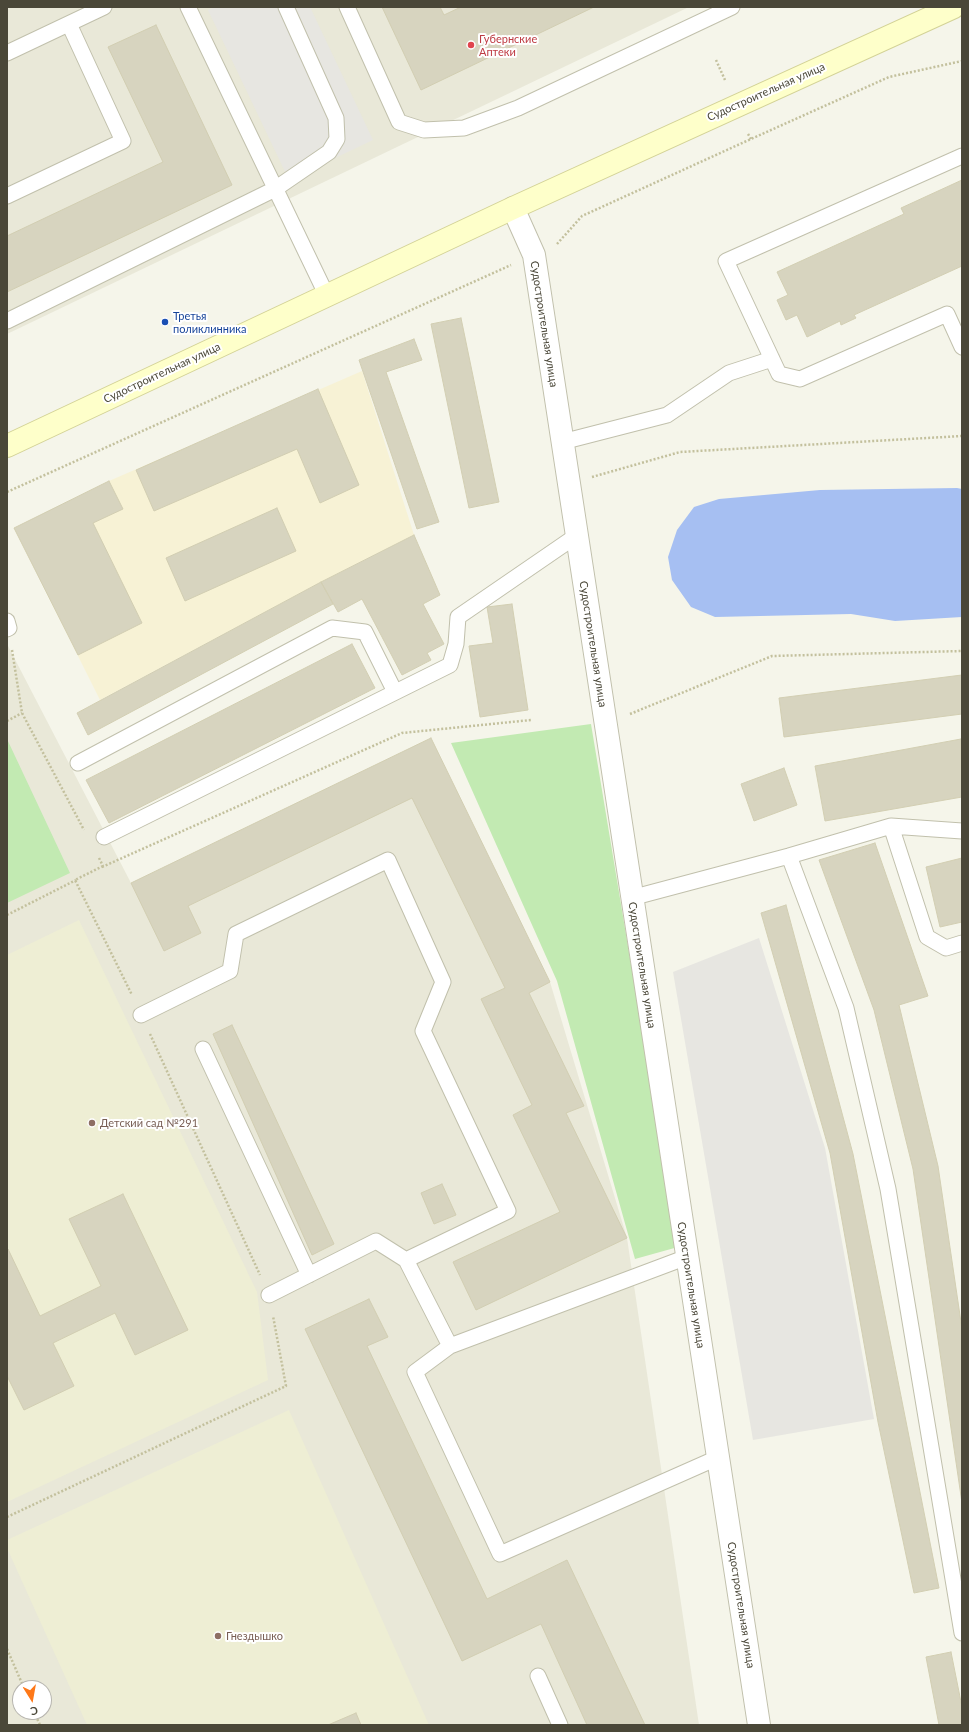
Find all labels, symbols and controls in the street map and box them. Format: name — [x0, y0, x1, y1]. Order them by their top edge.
place label: Губернские Аптеки — [479, 32, 537, 58]
marker: Губернские Аптеки — [466, 40, 476, 50]
street label: Судостроительная улица — [705, 60, 827, 124]
street label: Судостроительная улица — [528, 260, 560, 388]
place label: Третья поликлинника — [173, 309, 246, 335]
marker: Третья поликлинника — [160, 317, 170, 327]
street label: Судостроительная улица — [101, 340, 223, 406]
street label: Судостроительная улица — [577, 580, 609, 708]
street label: Судостроительная улица — [626, 901, 658, 1029]
place label: Детский сад №291 — [100, 1116, 198, 1130]
marker: Детский сад №291 — [87, 1118, 97, 1128]
street label: Судостроительная улица — [675, 1221, 707, 1349]
street label: Судостроительная улица — [725, 1541, 757, 1669]
place label: Гнездышко — [226, 1629, 283, 1643]
marker: Гнездышко — [213, 1631, 223, 1641]
north arrow — [12, 1680, 52, 1720]
text: С — [29, 1704, 39, 1718]

